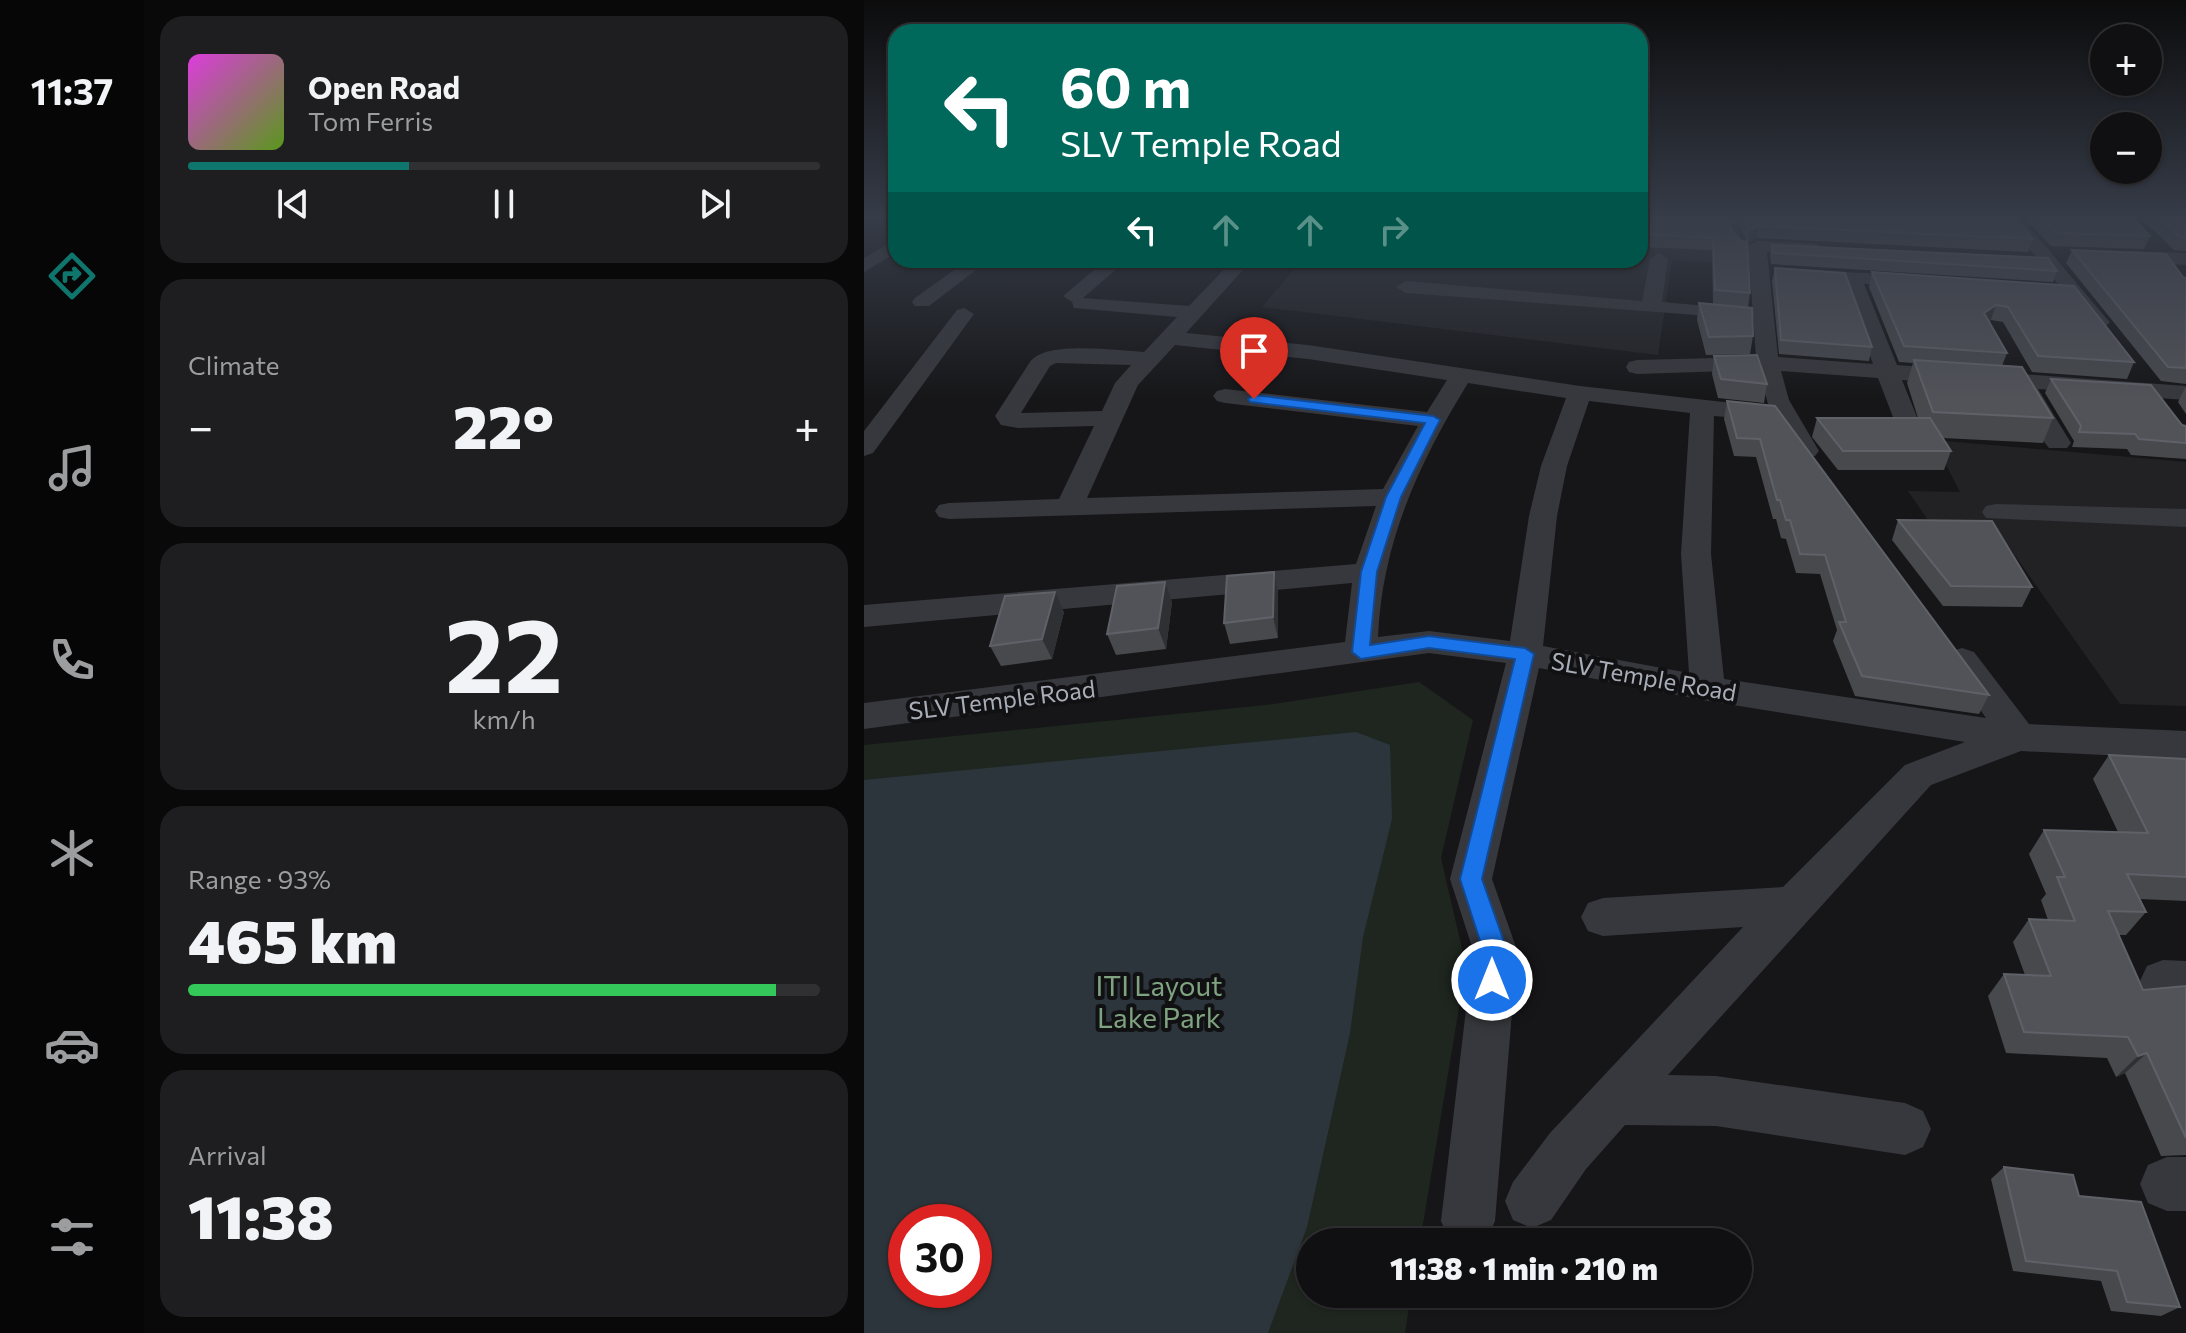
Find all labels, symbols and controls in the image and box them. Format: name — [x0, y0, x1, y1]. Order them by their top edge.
map controls — [2090, 24, 2162, 184]
button: + — [2090, 24, 2162, 96]
text: 60 m — [1060, 51, 1191, 120]
icon: left — [928, 56, 1032, 160]
text: 11:37 — [31, 68, 113, 112]
text: Open Road — [308, 68, 460, 105]
text: Tom Ferris — [308, 105, 433, 136]
button: − — [2090, 112, 2162, 184]
text: SLV Temple Road — [1060, 120, 1342, 164]
icon: previous — [271, 182, 315, 226]
icon: pause — [482, 182, 526, 226]
icon: next — [693, 182, 737, 226]
icon: left — [1120, 208, 1164, 252]
icon: ahead — [1204, 208, 1248, 252]
icon: ahead — [1288, 208, 1332, 252]
icon: right — [1372, 208, 1416, 252]
icon: directions — [44, 248, 100, 304]
pin — [1220, 317, 1288, 399]
icon: arrive — [1232, 329, 1276, 373]
text: Climate — [188, 349, 280, 380]
text: 22° — [453, 388, 554, 461]
text: − — [188, 398, 213, 452]
text: + — [794, 398, 820, 452]
icon: music — [44, 440, 100, 496]
text: 22 — [445, 587, 563, 714]
icon: phone — [44, 632, 100, 688]
street label: SLV Temple Road — [1549, 645, 1739, 707]
street label: SLV Temple Road — [907, 673, 1097, 725]
text: km/h — [472, 703, 536, 734]
icon: climate — [44, 825, 100, 881]
text: Range · 93% — [188, 863, 331, 894]
text: 465 km — [188, 902, 397, 975]
position arrow — [1450, 938, 1534, 1022]
park label: ITI Layout Lake Park — [1095, 968, 1223, 1034]
icon: car — [44, 1017, 100, 1073]
text: Arrival — [188, 1139, 267, 1170]
text: 11:38 — [188, 1178, 334, 1251]
speed limit sign: 30 — [888, 1204, 992, 1308]
icon: filters — [44, 1209, 100, 1265]
text: 11:38 · 1 min · 210 m — [1390, 1249, 1658, 1286]

